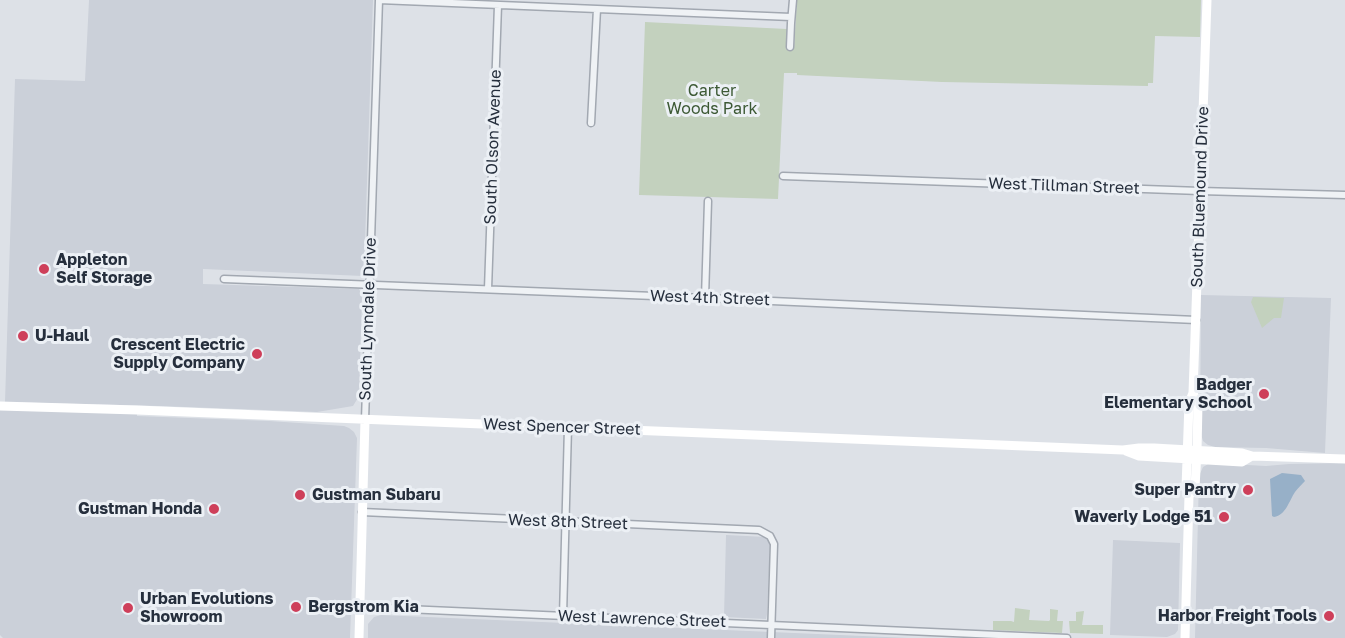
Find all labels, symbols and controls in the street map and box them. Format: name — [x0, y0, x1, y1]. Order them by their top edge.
street label: South Olson Avenue — [481, 69, 505, 225]
park label: Carter Woods Park — [667, 81, 757, 119]
street label: South Bluemound Drive — [1187, 106, 1213, 288]
street label: West Tillman Street — [988, 174, 1140, 198]
street label: South Lynndale Drive — [356, 237, 380, 401]
place label: Appleton Self Storage — [56, 250, 152, 288]
marker: Appleton Self Storage — [37, 262, 51, 276]
street label: West 4th Street — [650, 286, 770, 310]
place label: U-Haul — [35, 326, 89, 346]
marker: U-Haul — [16, 329, 30, 343]
place label: Crescent Electric Supply Company — [110, 335, 245, 373]
marker: Crescent Electric Supply Company — [250, 347, 264, 361]
place label: Badger Elementary School — [1104, 375, 1252, 413]
marker: Badger Elementary School — [1257, 387, 1271, 401]
street label: West Spencer Street — [483, 415, 641, 439]
place label: Super Pantry — [1134, 480, 1236, 500]
marker: Super Pantry — [1241, 483, 1255, 497]
place label: Gustman Subaru — [312, 485, 441, 505]
marker: Gustman Subaru — [293, 488, 307, 502]
place label: Gustman Honda — [78, 499, 202, 519]
marker: Gustman Honda — [207, 502, 221, 516]
place label: Waverly Lodge 51 — [1074, 507, 1212, 527]
street label: West 8th Street — [508, 510, 628, 534]
marker: Waverly Lodge 51 — [1217, 510, 1231, 524]
place label: Urban Evolutions Showroom — [140, 589, 273, 627]
place label: Bergstrom Kia — [308, 597, 419, 617]
marker: Bergstrom Kia — [289, 600, 303, 614]
marker: Urban Evolutions Showroom — [121, 601, 135, 615]
street label: West Lawrence Street — [557, 606, 727, 632]
place label: Harbor Freight Tools — [1158, 606, 1317, 626]
marker: Harbor Freight Tools — [1322, 609, 1336, 623]

